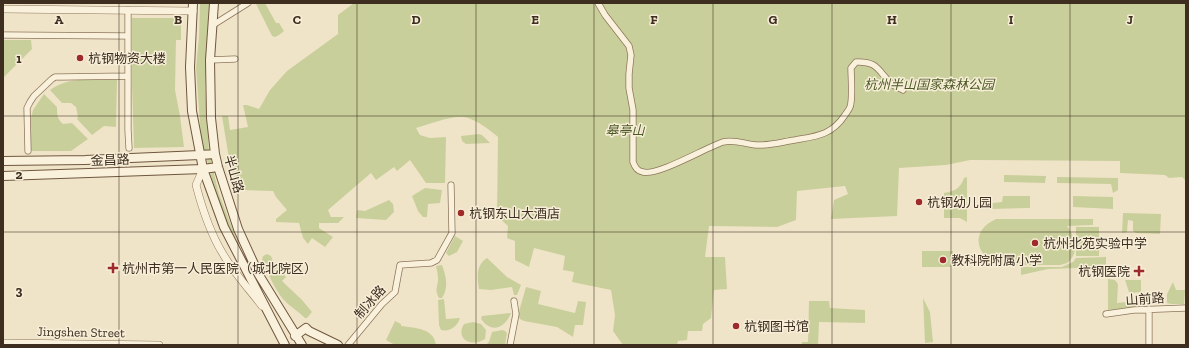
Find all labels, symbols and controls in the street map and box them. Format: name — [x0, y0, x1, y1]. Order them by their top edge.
text: A — [55, 12, 64, 27]
text: B — [174, 12, 182, 27]
text: C — [293, 12, 301, 27]
text: D — [411, 12, 421, 27]
text: E — [531, 12, 539, 27]
text: F — [650, 12, 658, 27]
text: G — [769, 12, 778, 27]
text: H — [887, 12, 897, 27]
text: I — [1009, 12, 1014, 27]
text: J — [1127, 12, 1133, 27]
text: 1 — [16, 51, 22, 66]
place label: 杭钢物资大楼 — [88, 51, 166, 66]
marker: 杭钢物资大楼 — [75, 53, 85, 63]
park label: 杭州半山国家森林公园 — [864, 77, 996, 92]
park label: 皋亭山 — [605, 123, 645, 138]
street label: 金昌路 — [90, 152, 130, 168]
street label: 半山路 — [221, 153, 247, 195]
text: 2 — [16, 167, 23, 182]
place label: 杭钢幼儿园 — [927, 195, 992, 210]
marker: 杭钢幼儿园 — [914, 197, 924, 207]
place label: 杭钢东山大酒店 — [469, 206, 560, 221]
marker: 杭钢东山大酒店 — [456, 208, 466, 218]
place label: 杭州北苑实验中学 — [1043, 236, 1147, 251]
marker: 杭州北苑实验中学 — [1030, 238, 1040, 248]
place label: 教科院附属小学 — [951, 253, 1042, 268]
marker: 教科院附属小学 — [938, 255, 948, 265]
place label: 杭州市第一人民医院（城北院区） — [122, 261, 317, 276]
marker: 杭州市第一人民医院（城北院区） — [107, 262, 119, 274]
place label: 杭钢医院 — [1078, 264, 1130, 279]
marker: 杭钢医院 — [1133, 265, 1145, 277]
street label: 制冰路 — [352, 282, 388, 322]
text: 3 — [16, 283, 23, 298]
street label: 山前路 — [1125, 290, 1165, 308]
place label: 杭钢图书馆 — [744, 319, 809, 334]
marker: 杭钢图书馆 — [731, 321, 741, 331]
street label: Jingshen Street — [37, 324, 125, 340]

